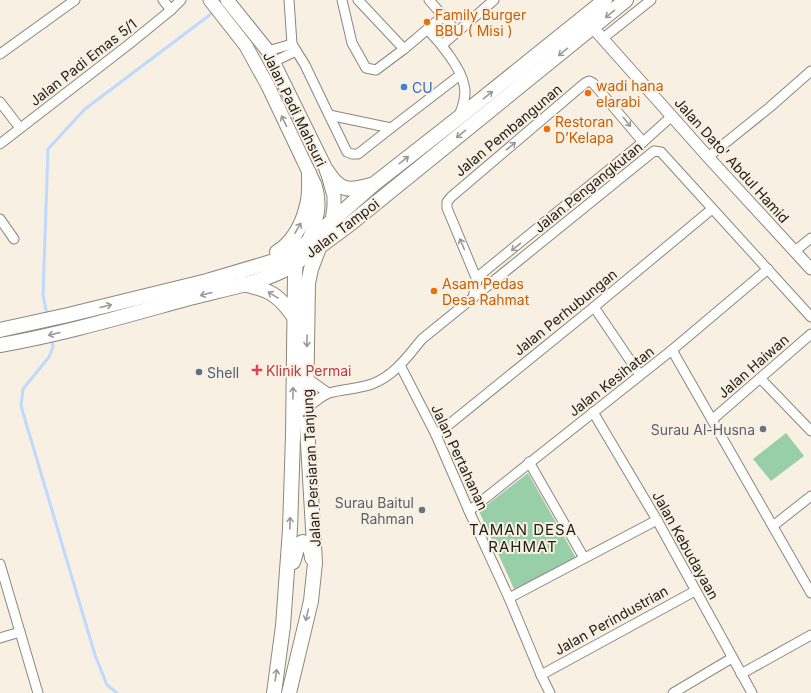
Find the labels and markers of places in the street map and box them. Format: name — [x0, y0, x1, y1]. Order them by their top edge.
place label: Family Burger BBU ( Misi ) — [435, 6, 526, 39]
marker: Family Burger BBU ( Misi ) — [422, 17, 432, 27]
place label: wadi hana elarabi — [596, 77, 664, 110]
place label: CU — [412, 79, 433, 96]
marker: CU — [399, 82, 409, 92]
marker: wadi hana elarabi — [583, 88, 593, 98]
place label: Restoran D’Kelapa — [555, 113, 614, 146]
marker: Restoran D’Kelapa — [542, 124, 552, 134]
place label: Asam Pedas Desa Rahmat — [442, 275, 530, 308]
marker: Asam Pedas Desa Rahmat — [429, 286, 439, 296]
place label: Klinik Permai — [266, 362, 352, 379]
place label: Shell — [207, 364, 239, 381]
marker: Klinik Permai — [251, 364, 263, 376]
marker: Shell — [194, 367, 204, 377]
place label: Surau Al-Husna — [651, 421, 755, 438]
marker: Surau Al-Husna — [758, 424, 768, 434]
place label: Surau Baitul Rahman — [335, 494, 414, 527]
marker: Surau Baitul Rahman — [417, 505, 427, 515]

